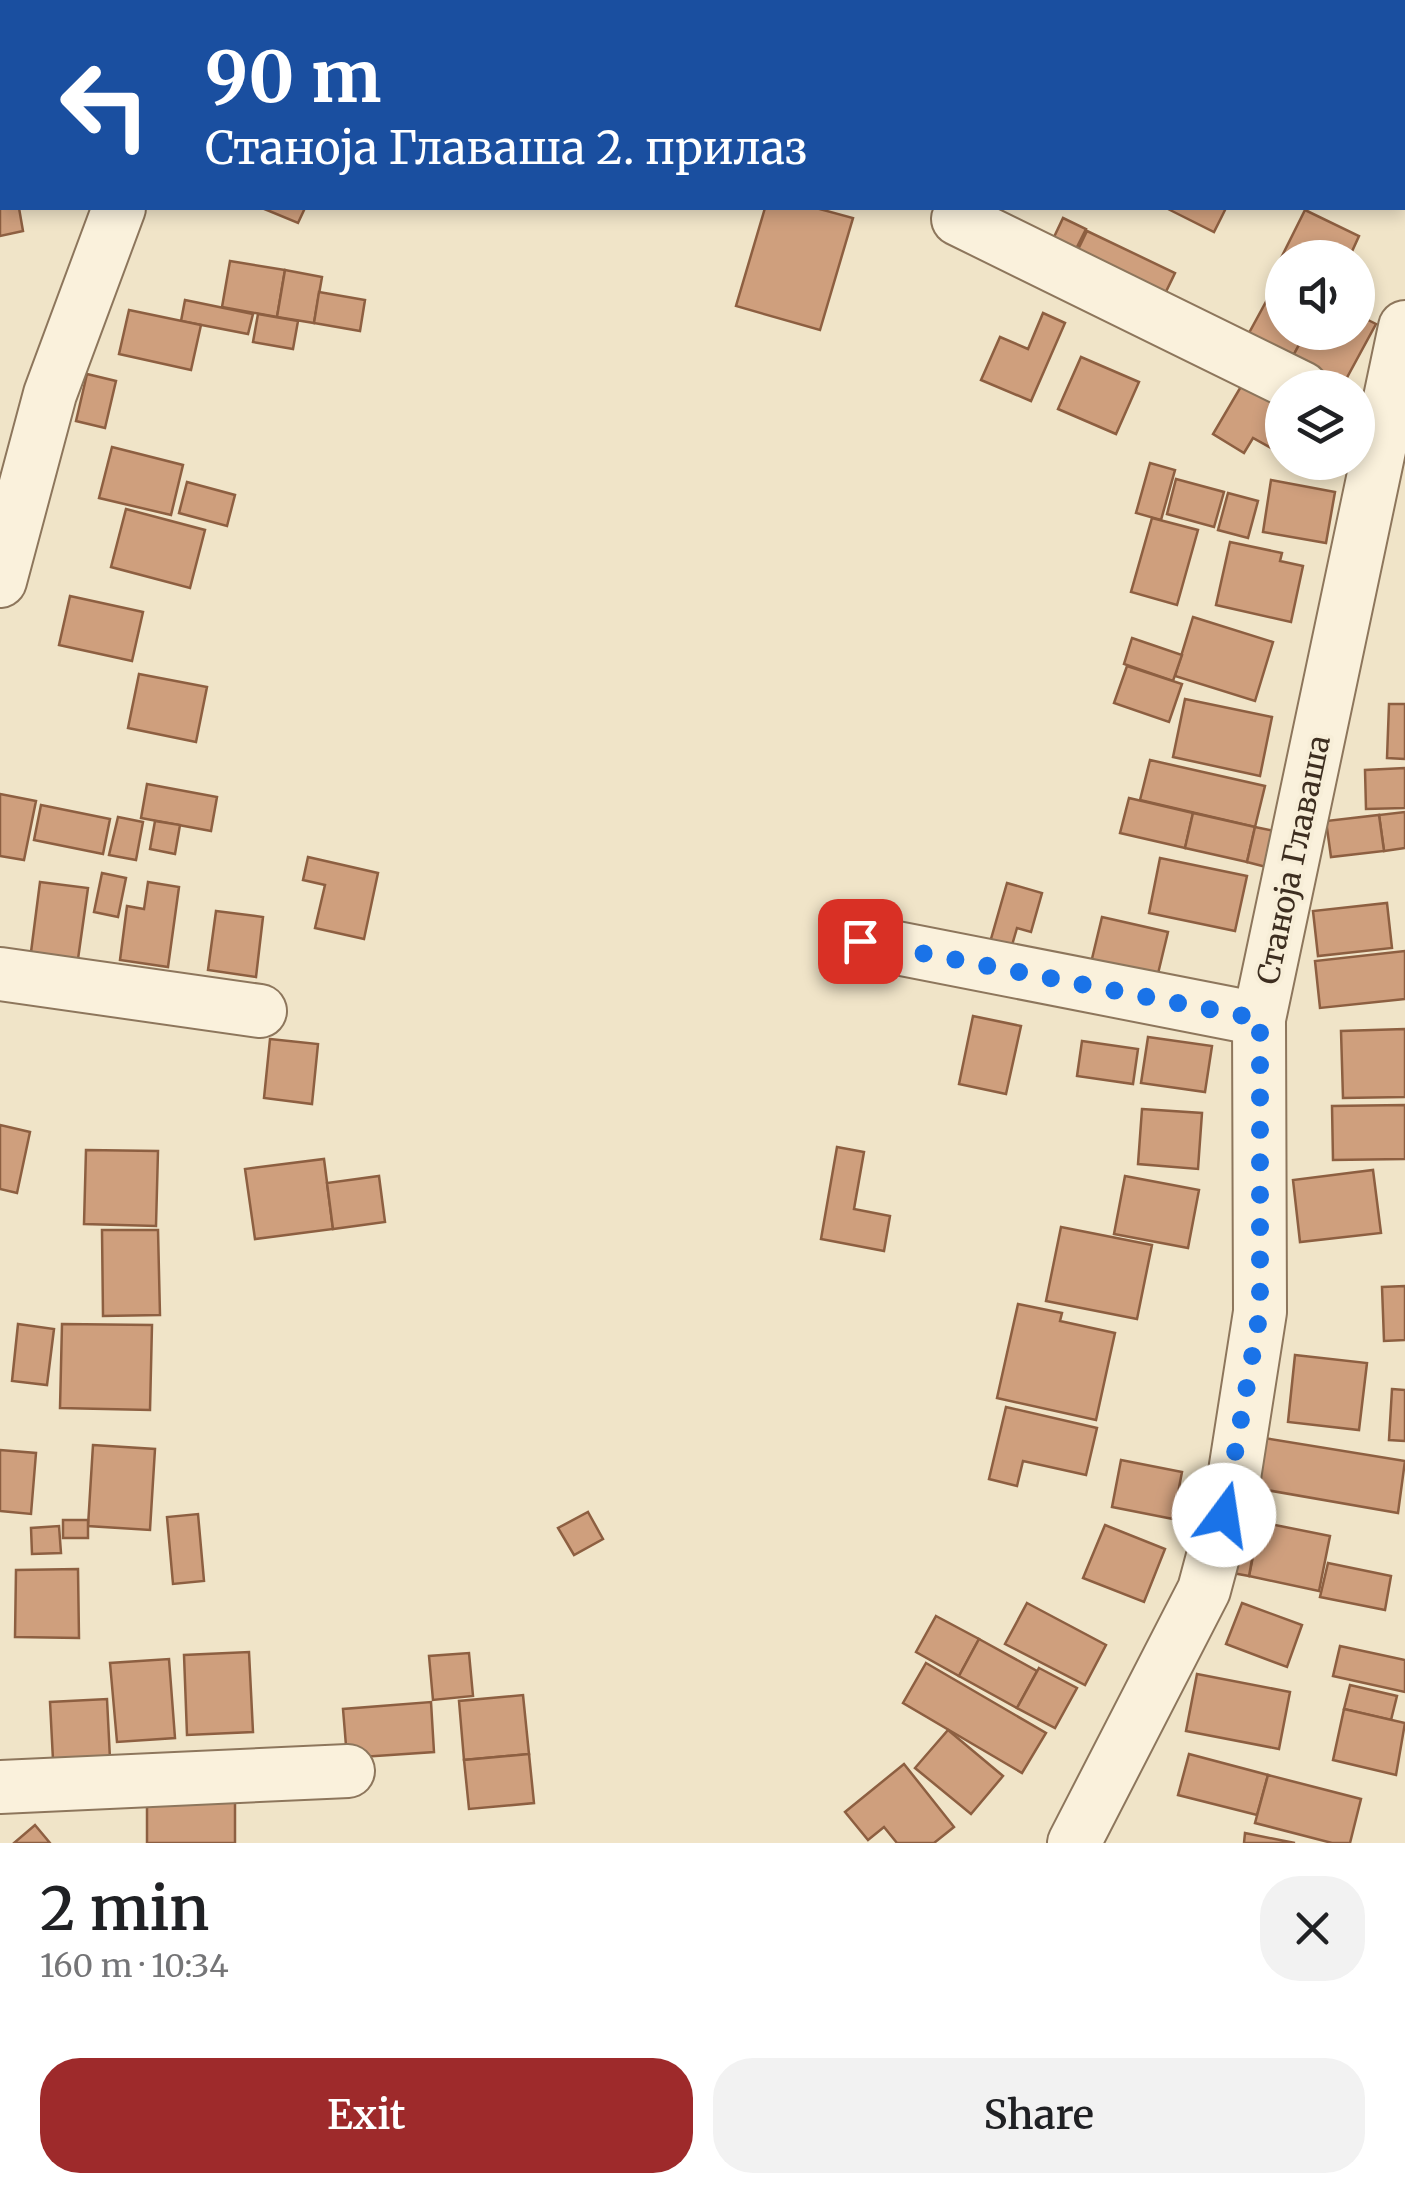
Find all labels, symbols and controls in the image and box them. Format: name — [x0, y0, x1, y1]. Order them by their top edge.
text: 90 m — [205, 33, 382, 121]
icon: left — [40, 40, 170, 170]
text: Станоја Главаша 2. прилаз — [205, 120, 807, 176]
map controls — [1265, 240, 1375, 480]
button: sound — [1265, 240, 1375, 350]
button: layers — [1265, 370, 1375, 480]
street label: Станоја Главаша — [1248, 732, 1338, 988]
pin — [818, 899, 903, 984]
icon: arrive — [833, 914, 888, 969]
position arrow — [1172, 1463, 1276, 1567]
text: 2 min — [40, 1871, 209, 1946]
button: close — [1260, 1876, 1365, 1981]
text: 160 m · 10:34 — [40, 1946, 229, 1986]
button: Exit — [40, 2058, 693, 2173]
button: Share — [713, 2058, 1365, 2173]

